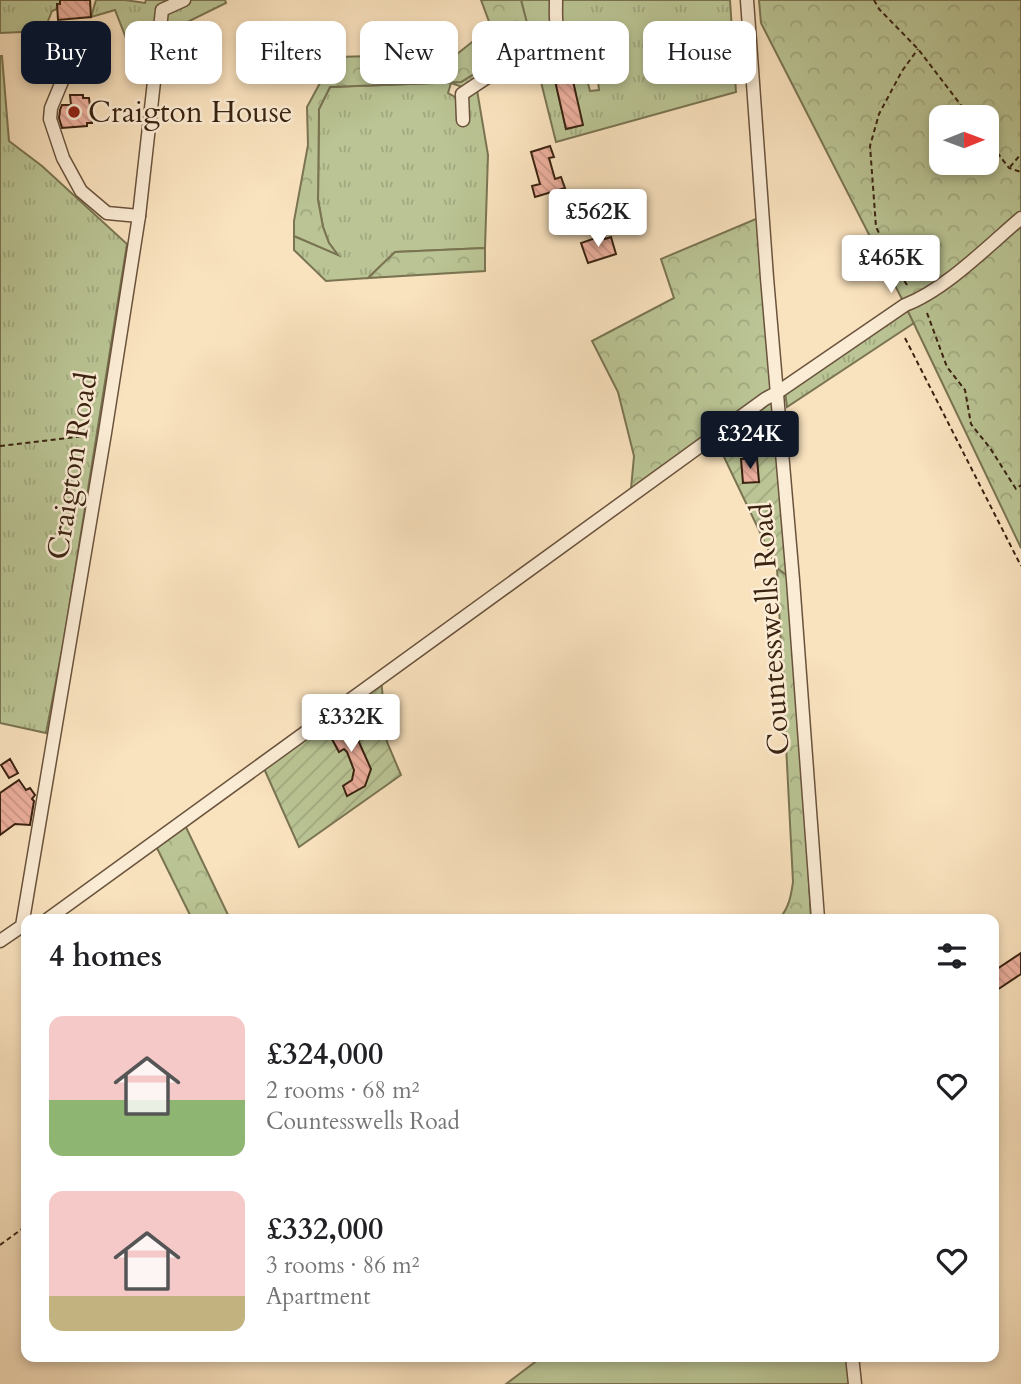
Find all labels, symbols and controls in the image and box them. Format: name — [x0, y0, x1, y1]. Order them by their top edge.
chip: Buy — [21, 21, 111, 84]
chip: Rent — [125, 21, 222, 84]
chip: Filters — [236, 21, 346, 84]
chip: New — [360, 21, 458, 84]
chip: Apartment — [472, 21, 629, 84]
chip: House — [643, 21, 756, 84]
place label: Craigton House — [88, 92, 292, 133]
marker: Craigton House — [66, 104, 82, 120]
north arrow — [929, 105, 999, 175]
map controls — [929, 105, 999, 175]
pin: £562K — [549, 190, 647, 249]
text: £562K — [565, 196, 631, 227]
pin: £465K — [842, 236, 940, 295]
text: £465K — [858, 242, 924, 273]
street label: Craigton Road — [37, 370, 108, 563]
pin: £324K — [701, 412, 799, 471]
text: £324K — [717, 418, 783, 449]
street label: Countesswells Road — [741, 501, 800, 756]
pin: £332K — [302, 694, 400, 754]
text: £332K — [318, 701, 384, 732]
text: 4 homes — [49, 936, 162, 977]
icon: filters — [933, 937, 971, 975]
text: £324,000 — [266, 1034, 383, 1075]
icon: home — [105, 1044, 189, 1128]
icon: heart — [933, 1067, 971, 1105]
text: 2 rooms · 68 m² — [266, 1075, 419, 1106]
text: Countesswells Road — [266, 1106, 460, 1137]
text: £332,000 — [266, 1209, 383, 1250]
icon: home — [105, 1219, 189, 1303]
icon: heart — [933, 1242, 971, 1280]
text: 3 rooms · 86 m² — [266, 1250, 419, 1281]
text: Apartment — [266, 1281, 370, 1312]

